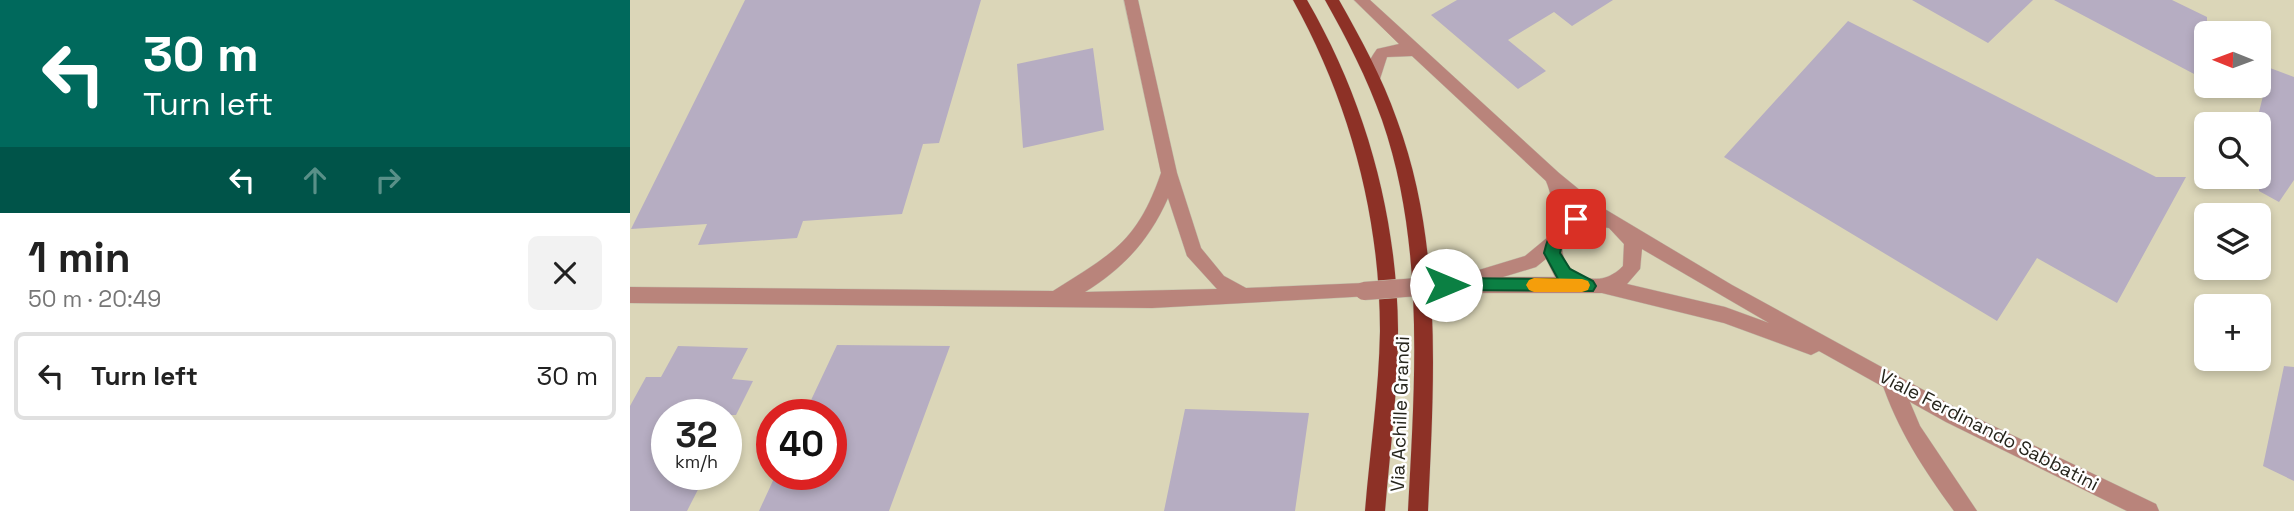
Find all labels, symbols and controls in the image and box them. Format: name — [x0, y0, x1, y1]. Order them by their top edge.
north arrow — [2194, 21, 2272, 98]
map controls — [2194, 21, 2271, 371]
text: 30 m — [143, 23, 259, 85]
icon: left — [28, 28, 119, 119]
text: Turn left — [143, 84, 273, 124]
button: search — [2194, 112, 2271, 189]
icon: left — [223, 161, 261, 199]
icon: ahead — [296, 161, 334, 199]
icon: right — [369, 161, 407, 199]
pin — [1546, 189, 1606, 249]
icon: arrive — [1557, 200, 1595, 238]
button: layers — [2194, 203, 2271, 280]
text: 1 min — [28, 231, 131, 284]
button: close — [528, 236, 602, 310]
position arrow — [1409, 248, 1483, 322]
text: 50 m · 20:49 — [28, 284, 161, 314]
button: + — [2194, 294, 2271, 371]
street label: Via Achille Grandi — [1385, 336, 1415, 492]
icon: left — [32, 357, 70, 395]
text: Turn left — [91, 359, 198, 393]
text: 30 m — [537, 359, 598, 393]
street label: Viale Ferdinando Sabbatini — [1875, 364, 2103, 496]
speed limit sign: 40 — [756, 399, 847, 490]
text: 32 — [675, 413, 718, 457]
text: km/h — [675, 450, 718, 473]

